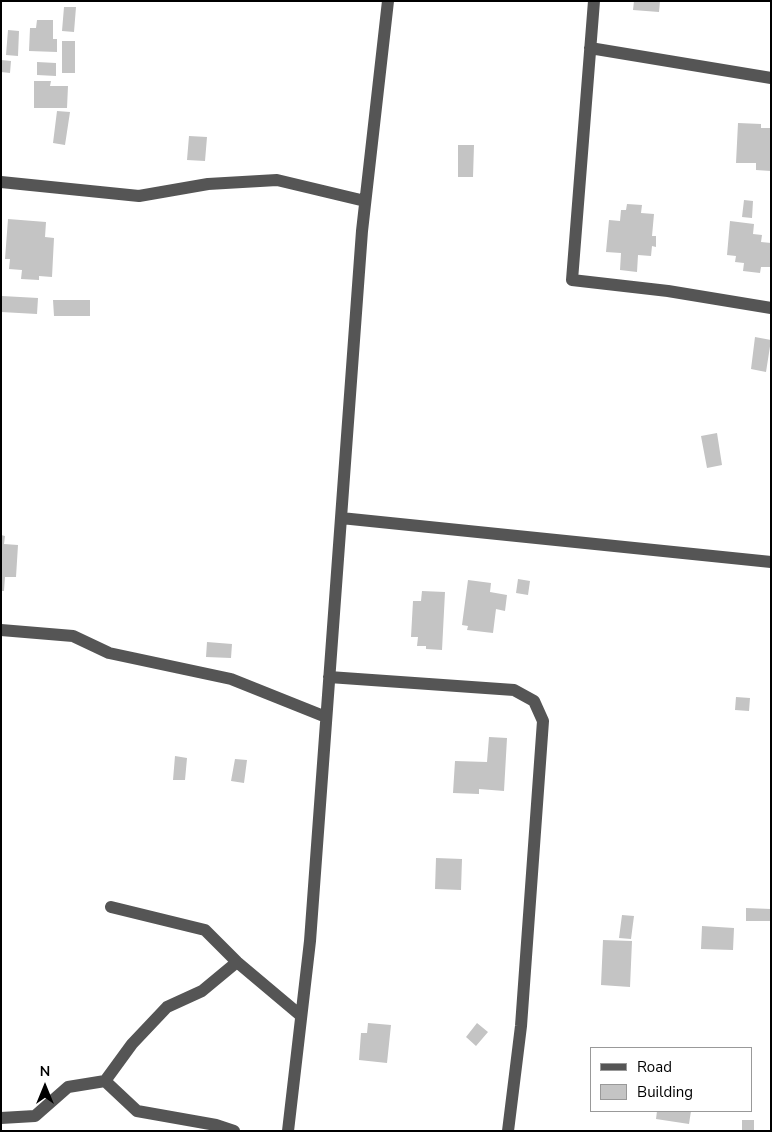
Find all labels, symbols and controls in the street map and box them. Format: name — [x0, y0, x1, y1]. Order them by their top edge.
legend — [590, 1047, 752, 1112]
text: Road — [637, 1057, 672, 1077]
north arrow — [20, 1062, 70, 1112]
text: N — [40, 1062, 50, 1081]
text: Building — [637, 1082, 693, 1102]

